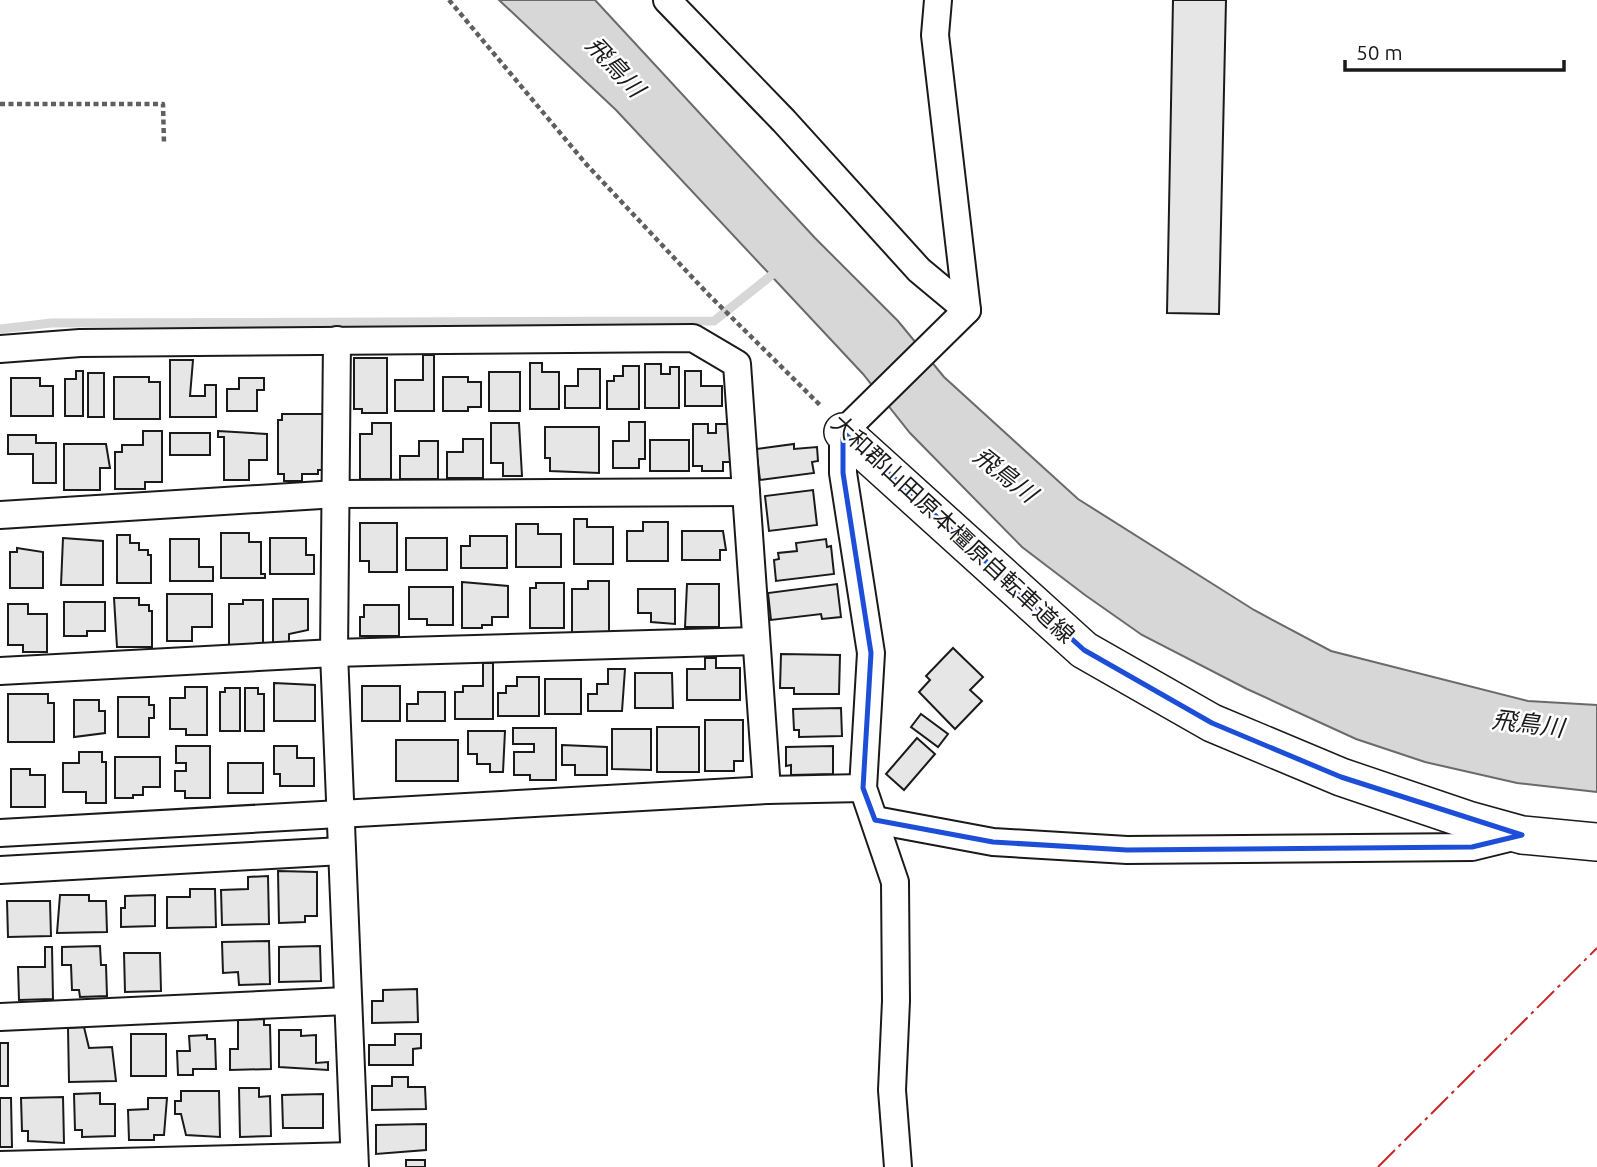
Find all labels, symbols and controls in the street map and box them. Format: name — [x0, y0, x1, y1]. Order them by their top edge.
scale bar — [1345, 28, 1564, 72]
water label: 飛鳥川 — [581, 31, 652, 104]
text: 50 m — [1356, 40, 1403, 64]
street label: 大和郡山田原本橿原自転車道線 — [827, 410, 1080, 648]
water label: 飛鳥川 — [969, 442, 1044, 509]
water label: 飛鳥川 — [1491, 706, 1568, 742]

